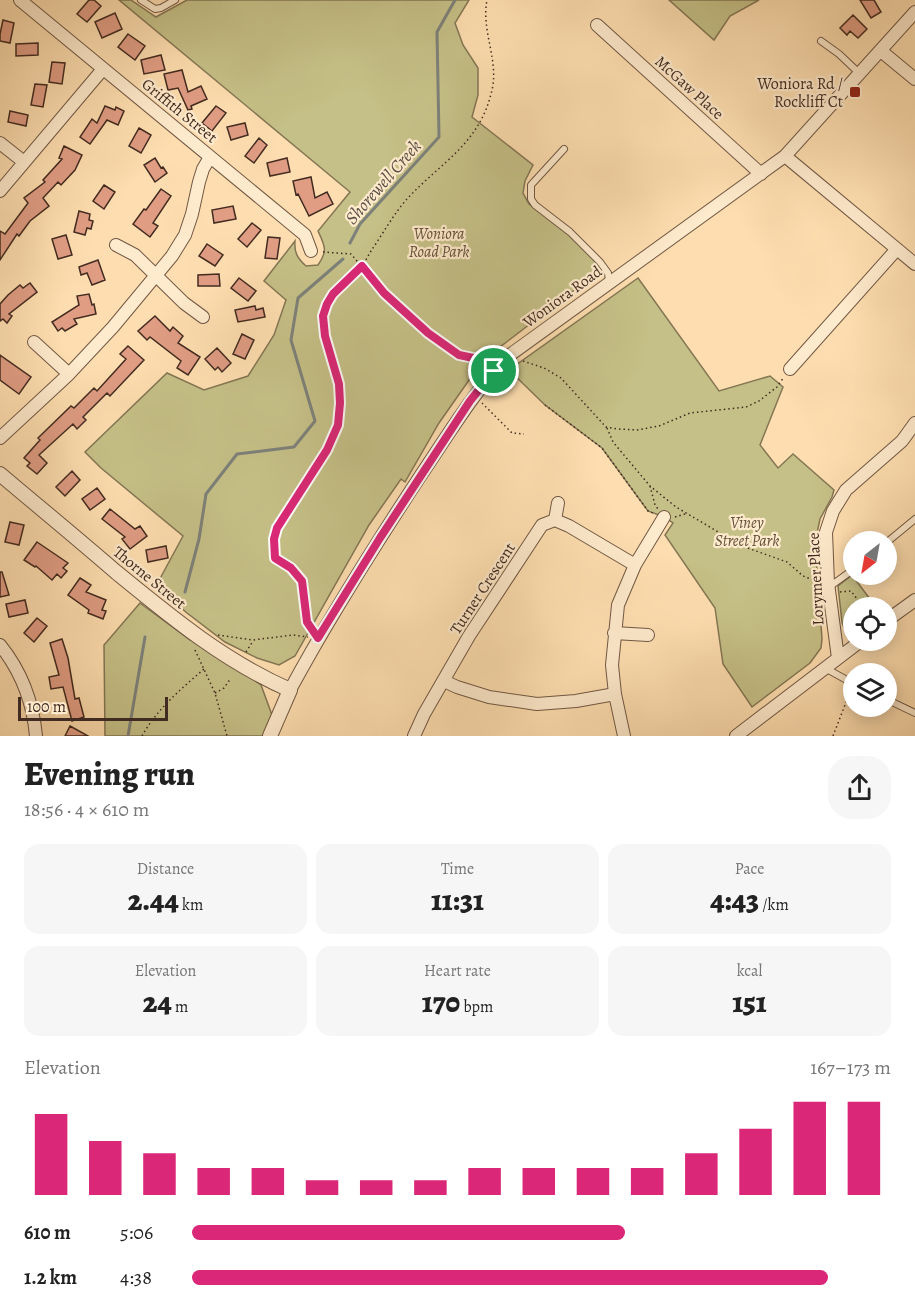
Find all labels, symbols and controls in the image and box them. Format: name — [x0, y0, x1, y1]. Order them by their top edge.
street label: McGaw Place — [650, 51, 729, 125]
street label: Griffith Street — [137, 73, 222, 148]
place label: Woniora Rd / Rockliff Ct — [756, 73, 843, 113]
marker: Woniora Rd / Rockliff Ct — [848, 85, 862, 99]
water label: Shorewell Creek — [340, 135, 426, 229]
park label: Woniora Road Park — [409, 223, 469, 263]
street label: Woniora Road — [518, 260, 607, 334]
pin — [468, 345, 519, 396]
icon: arrive — [477, 354, 510, 387]
park label: Viney Street Park — [715, 512, 779, 552]
north arrow — [843, 531, 897, 585]
map controls — [843, 531, 897, 717]
street label: Lorymer Place — [803, 532, 829, 626]
street label: Turner Crescent — [445, 538, 521, 639]
street label: Thorne Street — [108, 541, 191, 614]
button: locate — [843, 597, 897, 651]
button: layers — [843, 663, 897, 717]
scale bar — [18, 694, 168, 722]
text: 100 m — [27, 696, 66, 718]
text: Evening run — [24, 751, 195, 796]
button: share — [828, 756, 891, 819]
text: 18:56 · 4 × 610 m — [24, 796, 149, 823]
text: Distance — [137, 858, 194, 880]
text: Time — [441, 858, 474, 880]
text: Pace — [735, 858, 764, 880]
text: 2.44 — [128, 880, 179, 920]
text: 11:31 — [431, 880, 484, 920]
text: 4:43 — [710, 880, 759, 920]
text: km — [179, 894, 203, 916]
text: /km — [759, 894, 789, 916]
text: Elevation — [135, 960, 196, 982]
text: Heart rate — [424, 960, 491, 982]
text: kcal — [737, 960, 762, 982]
text: 24 — [143, 982, 172, 1022]
text: 170 — [422, 982, 460, 1022]
text: 151 — [732, 982, 767, 1022]
text: m — [172, 996, 188, 1018]
text: bpm — [460, 996, 493, 1018]
text: Elevation — [24, 1054, 101, 1081]
text: 167–173 m — [810, 1054, 891, 1081]
text: 610 m — [24, 1219, 71, 1246]
text: 5:06 — [120, 1219, 153, 1246]
text: 1.2 km — [24, 1264, 77, 1291]
text: 4:38 — [120, 1264, 152, 1291]

